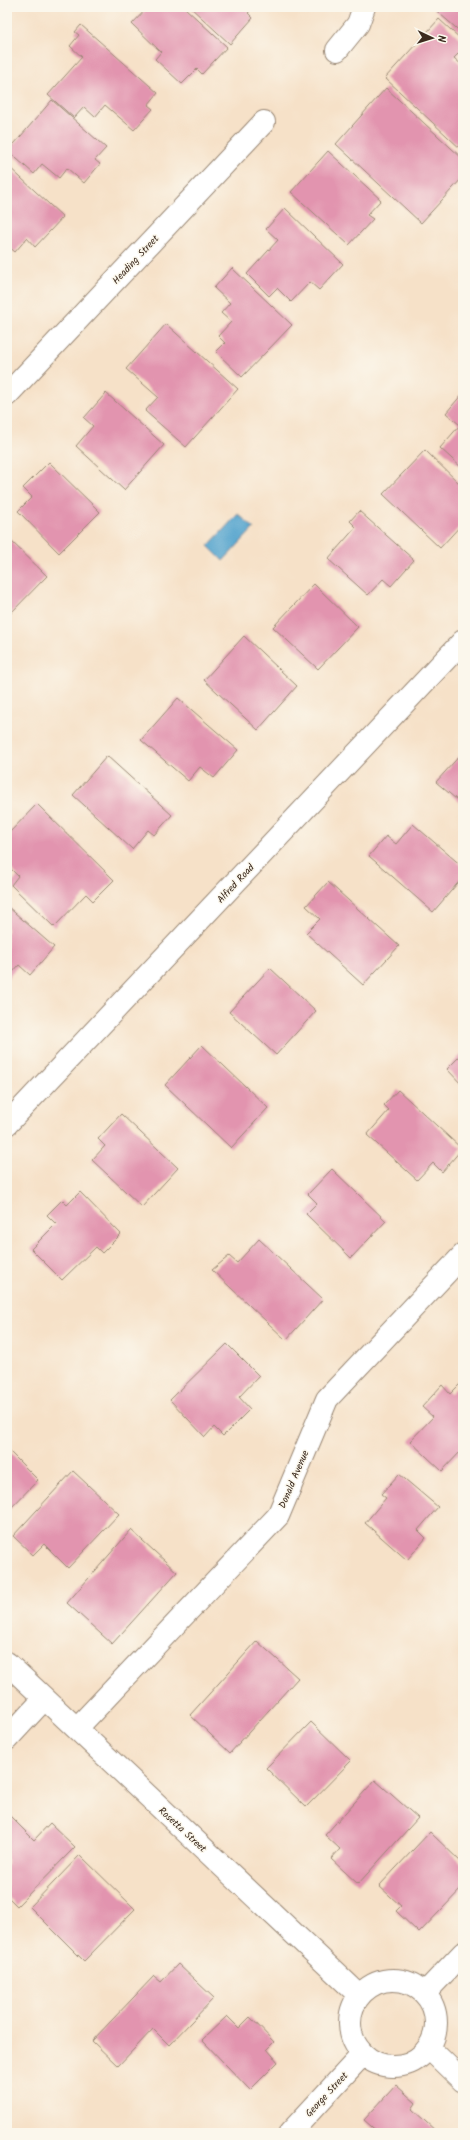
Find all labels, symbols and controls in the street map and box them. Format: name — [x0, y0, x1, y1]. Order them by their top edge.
north arrow — [412, 18, 452, 58]
text: N — [432, 35, 450, 43]
street label: Heading Street — [108, 231, 163, 288]
street label: Alfred Road — [213, 860, 259, 907]
street label: Donald Avenue — [274, 1447, 314, 1511]
street label: Rosetta Street — [155, 1803, 210, 1856]
street label: George Street — [301, 2068, 352, 2121]

